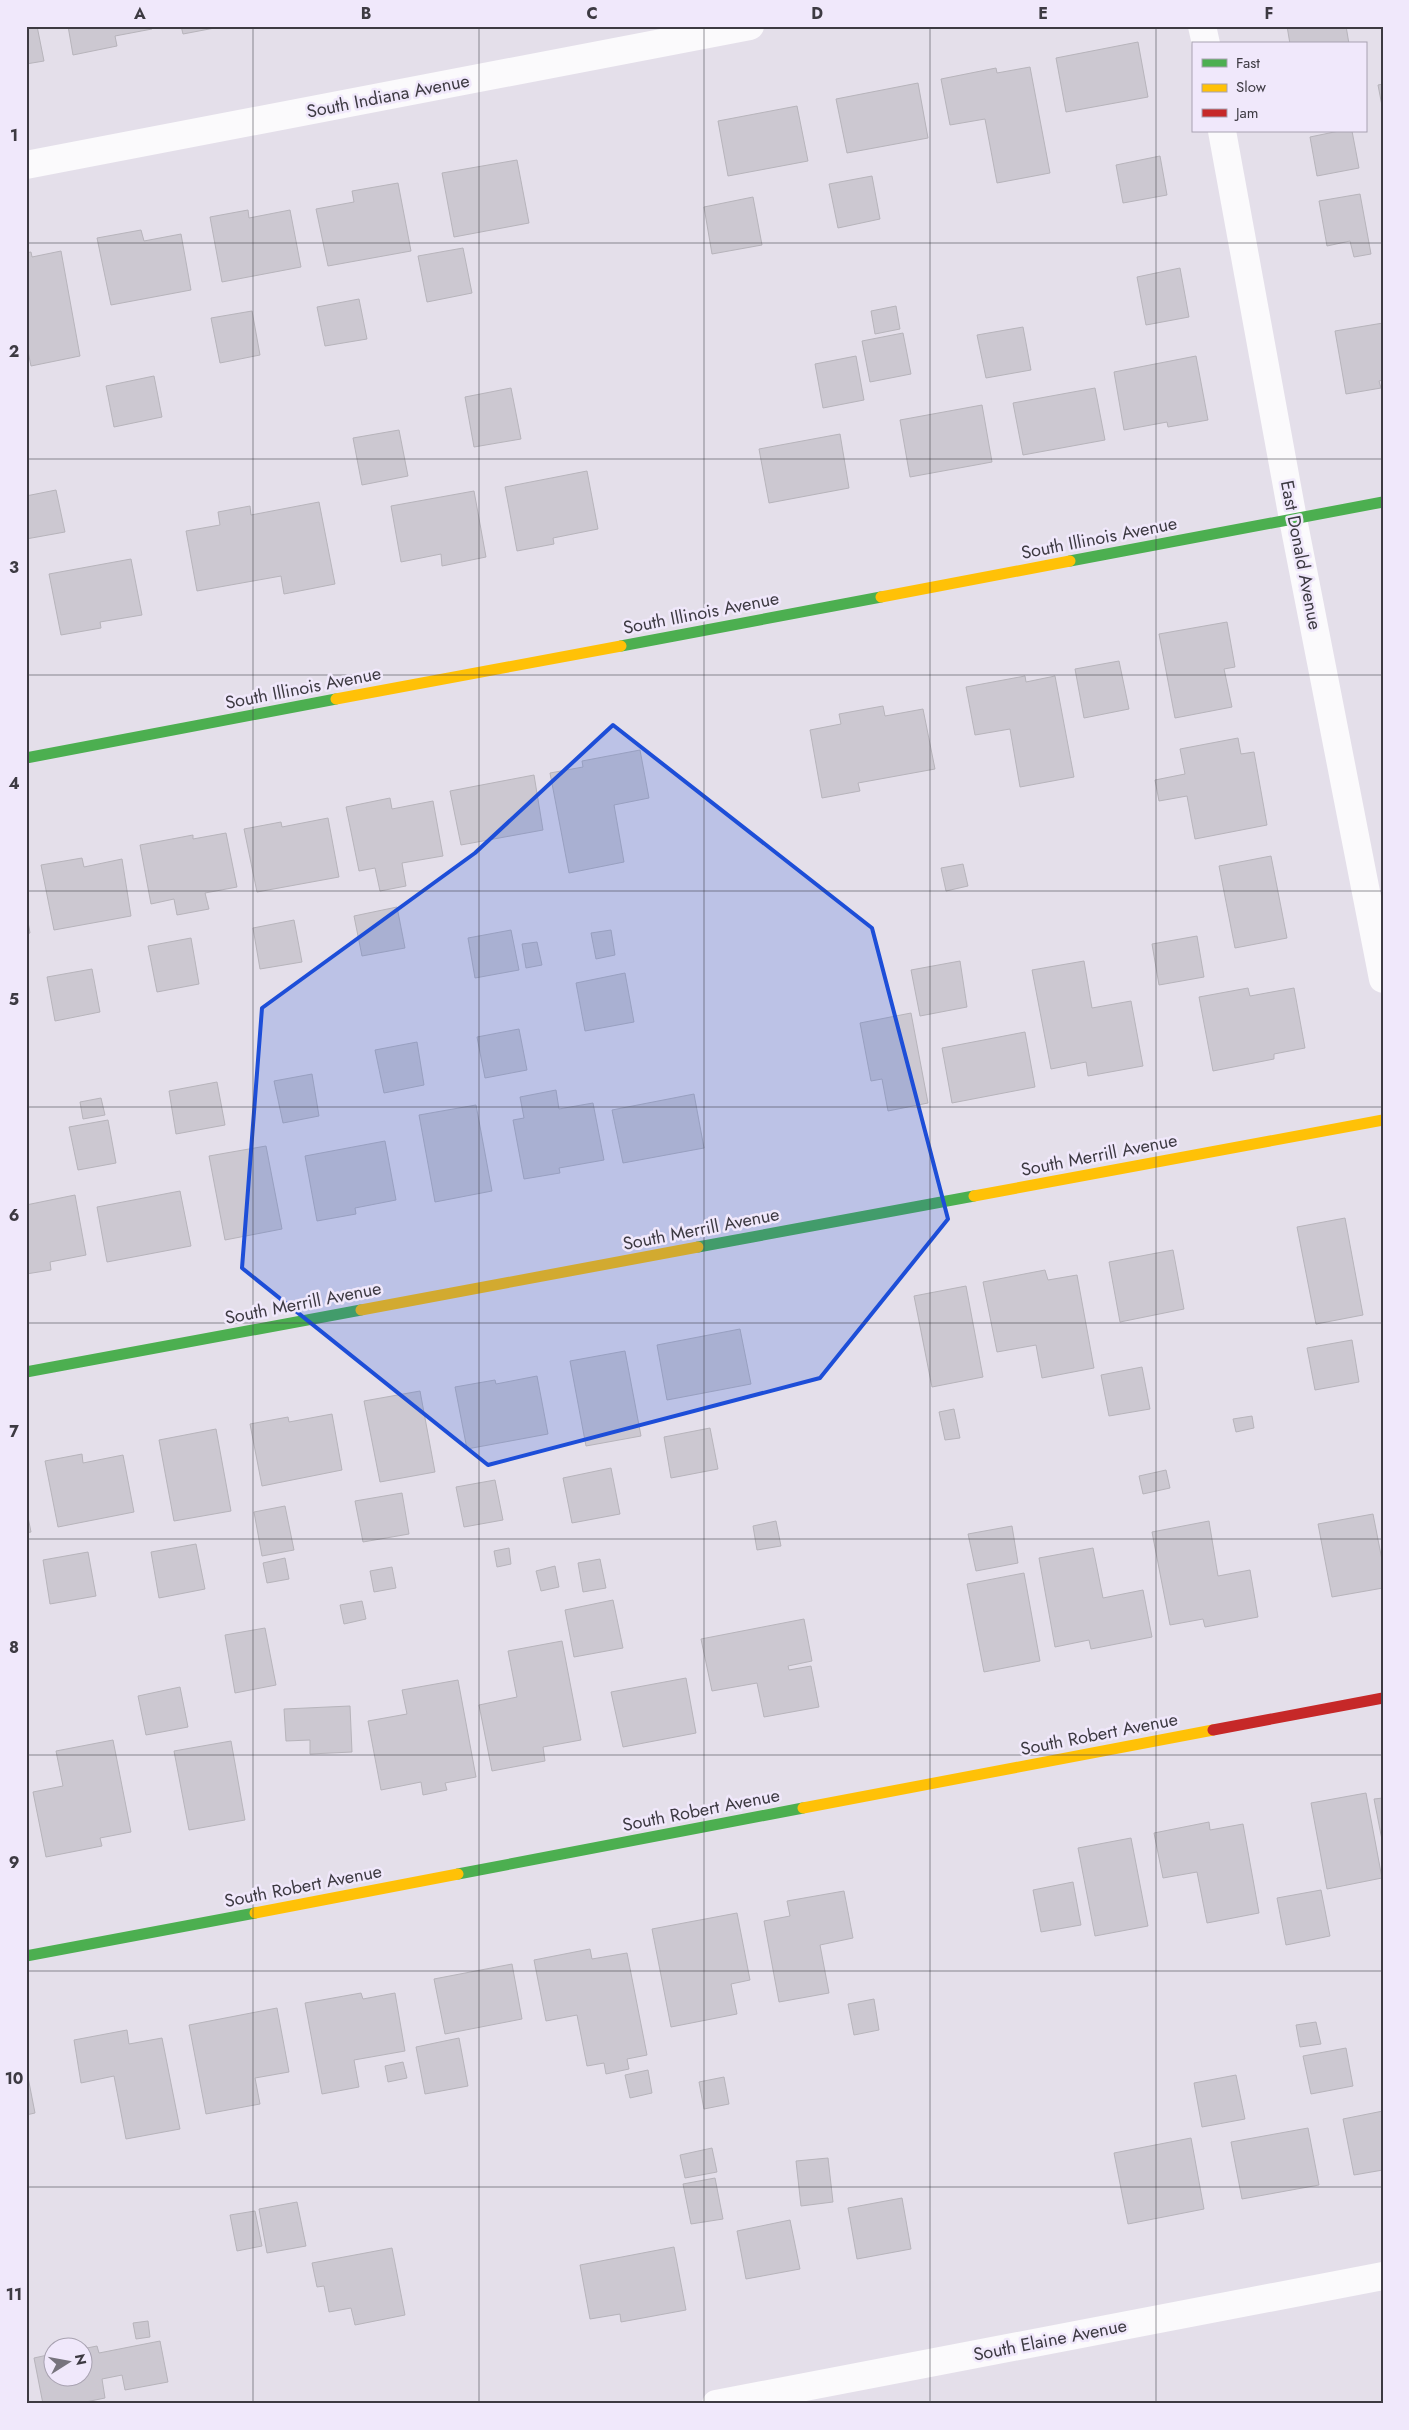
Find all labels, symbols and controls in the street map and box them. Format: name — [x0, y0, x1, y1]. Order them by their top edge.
text: A — [133, 2, 146, 25]
text: B — [361, 2, 371, 25]
text: C — [586, 2, 598, 25]
text: D — [811, 2, 823, 25]
text: E — [1038, 2, 1048, 25]
text: F — [1265, 2, 1273, 25]
legend — [1192, 42, 1366, 132]
text: Fast — [1236, 52, 1260, 74]
street label: South Indiana Avenue — [304, 67, 472, 125]
text: Slow — [1236, 76, 1267, 98]
text: Jam — [1234, 102, 1259, 124]
text: 1 — [10, 124, 18, 147]
text: 2 — [9, 340, 19, 363]
street label: East Donald Avenue — [1274, 478, 1328, 632]
street label: South Illinois Avenue — [1019, 510, 1179, 566]
text: 3 — [9, 556, 19, 579]
street label: South Illinois Avenue — [621, 585, 781, 641]
street label: South Illinois Avenue — [223, 660, 383, 716]
text: 4 — [8, 772, 20, 795]
text: 5 — [9, 988, 19, 1011]
street label: South Merrill Avenue — [1019, 1127, 1179, 1183]
street label: South Merrill Avenue — [621, 1201, 781, 1257]
text: 6 — [9, 1204, 19, 1227]
street label: South Merrill Avenue — [223, 1275, 383, 1331]
text: 7 — [9, 1420, 19, 1443]
text: 8 — [9, 1636, 19, 1659]
street label: South Robert Avenue — [1018, 1706, 1180, 1762]
street label: South Robert Avenue — [620, 1782, 782, 1838]
text: 9 — [9, 1851, 19, 1874]
street label: South Robert Avenue — [222, 1858, 384, 1914]
text: 10 — [5, 2067, 23, 2090]
text: 11 — [6, 2283, 22, 2306]
street label: South Elaine Avenue — [971, 2312, 1129, 2368]
north arrow — [42, 2338, 92, 2388]
text: N — [70, 2352, 92, 2367]

